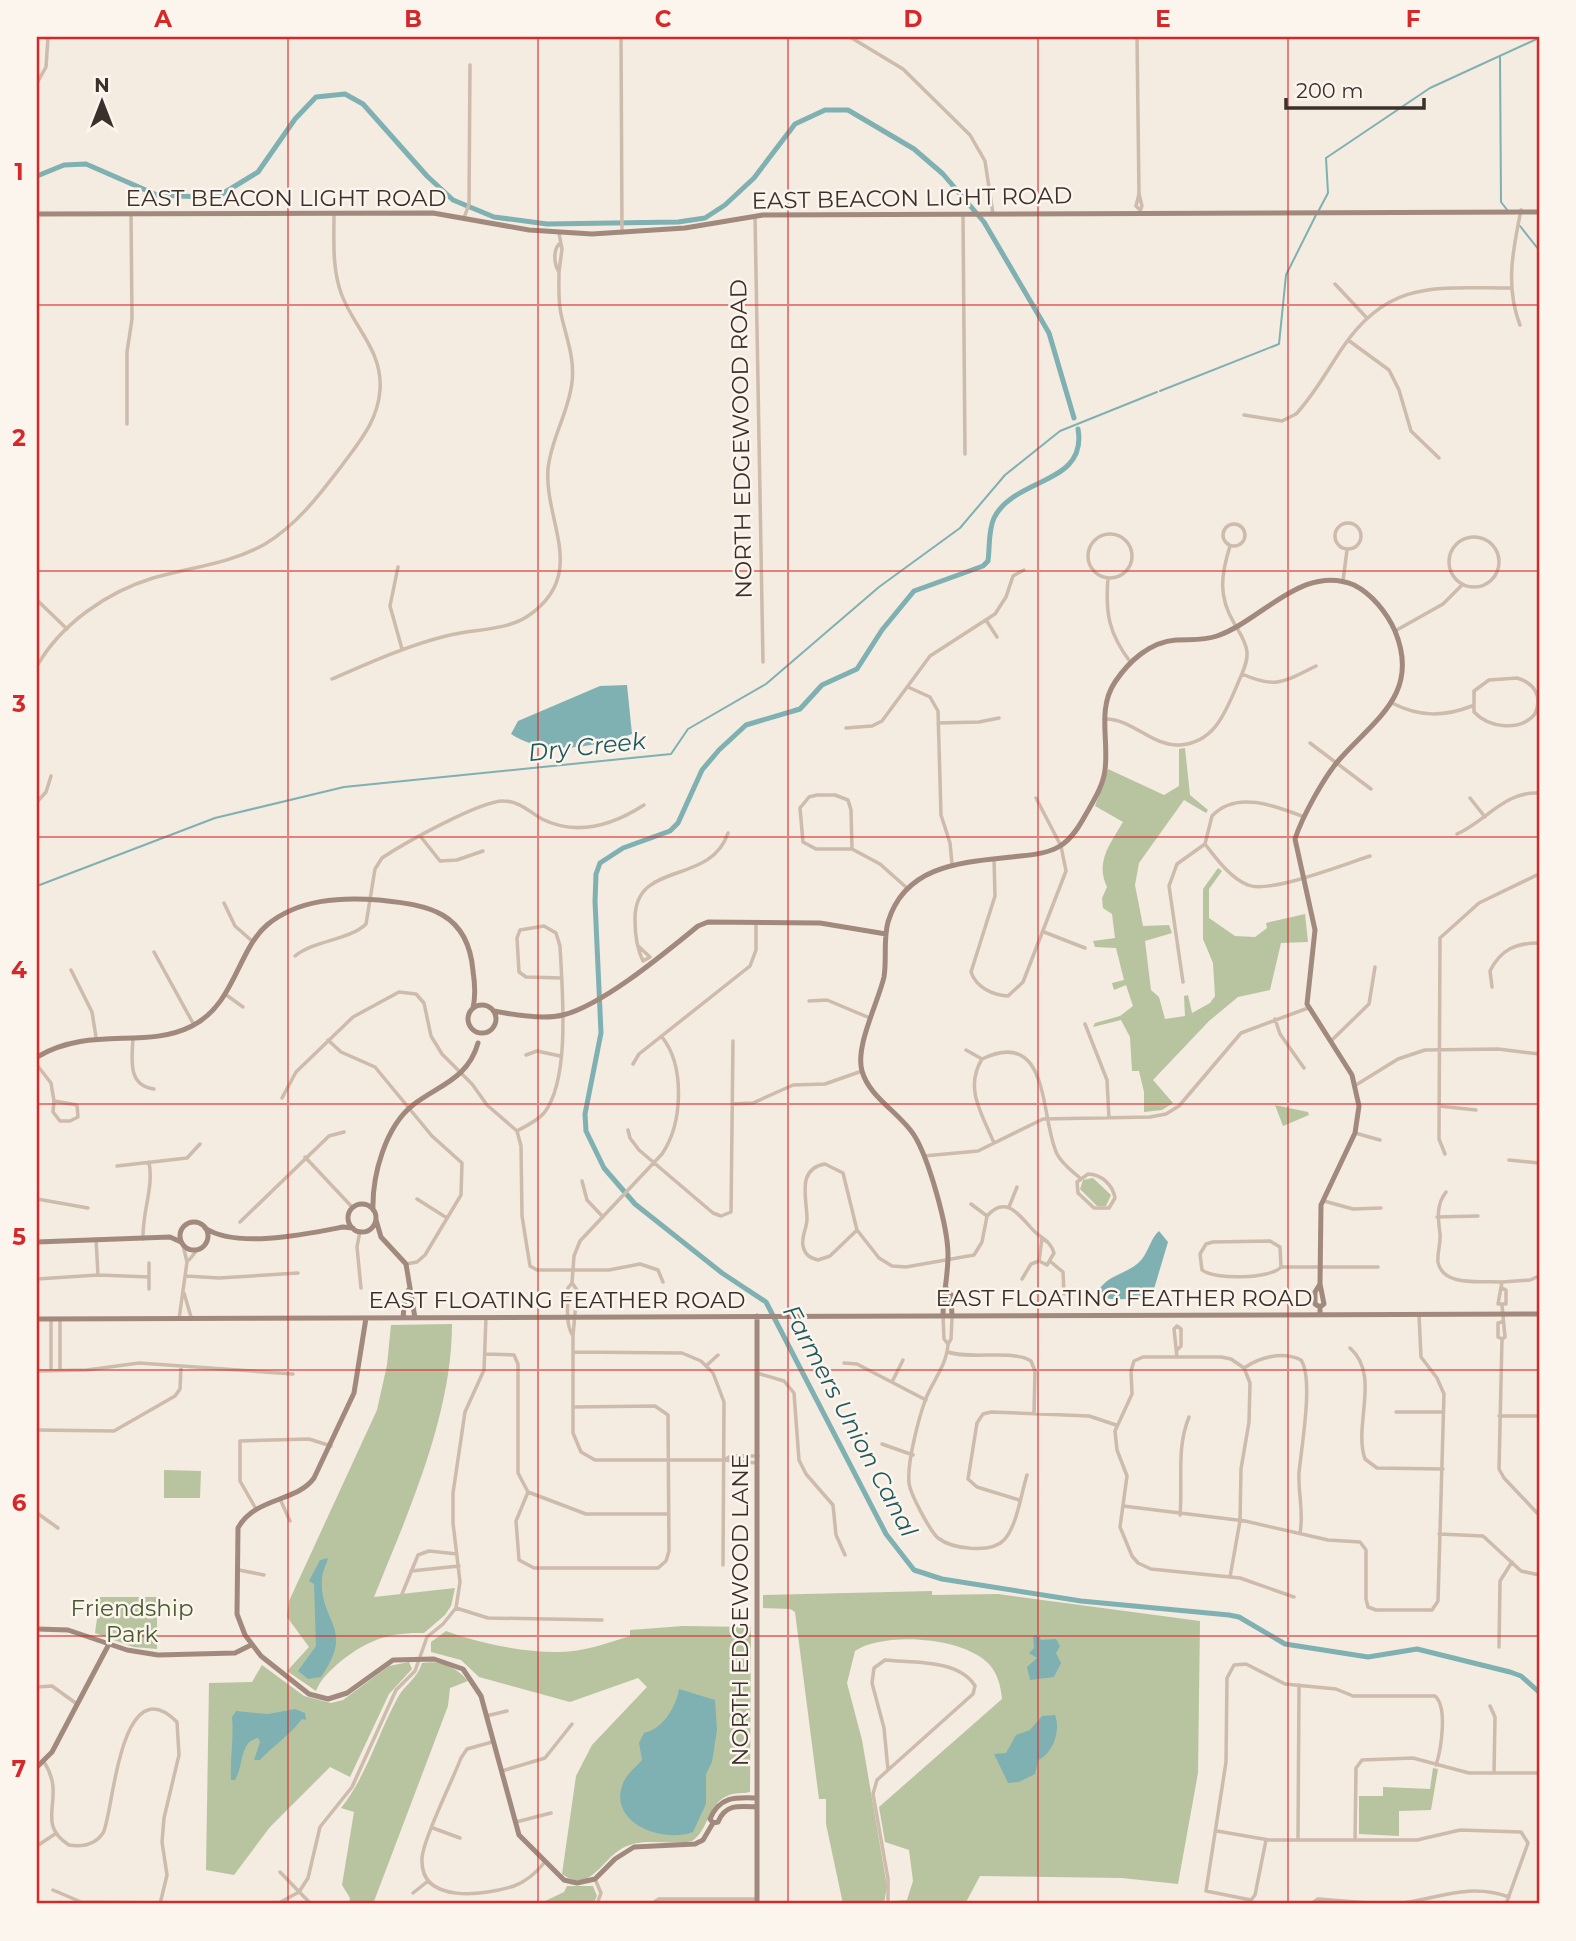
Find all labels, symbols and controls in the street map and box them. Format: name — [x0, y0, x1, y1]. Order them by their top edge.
text: A — [153, 5, 172, 33]
text: B — [404, 5, 422, 33]
text: C — [655, 5, 672, 33]
text: D — [904, 5, 923, 33]
text: E — [1155, 5, 1171, 33]
text: F — [1406, 5, 1421, 33]
north arrow — [66, 66, 136, 136]
scale bar — [1286, 66, 1424, 110]
text: N — [94, 74, 110, 97]
text: 200 m — [1296, 78, 1363, 103]
text: 1 — [14, 158, 24, 186]
street label: EAST BEACON LIGHT ROAD — [751, 181, 1073, 215]
street label: EAST BEACON LIGHT ROAD — [126, 184, 446, 212]
street label: NORTH EDGEWOOD ROAD — [724, 279, 758, 599]
text: 2 — [12, 424, 26, 452]
text: 3 — [11, 690, 26, 718]
water label: Dry Creek — [527, 726, 649, 767]
text: 4 — [11, 956, 27, 984]
text: 5 — [12, 1223, 26, 1251]
street label: EAST FLOATING FEATHER ROAD — [936, 1284, 1312, 1312]
street label: EAST FLOATING FEATHER ROAD — [369, 1286, 745, 1314]
water label: Farmers Union Canal — [777, 1300, 924, 1542]
street label: NORTH EDGEWOOD LANE — [726, 1454, 754, 1766]
text: 6 — [12, 1489, 27, 1517]
park label: Friendship Park — [70, 1594, 194, 1648]
text: 7 — [12, 1755, 26, 1783]

